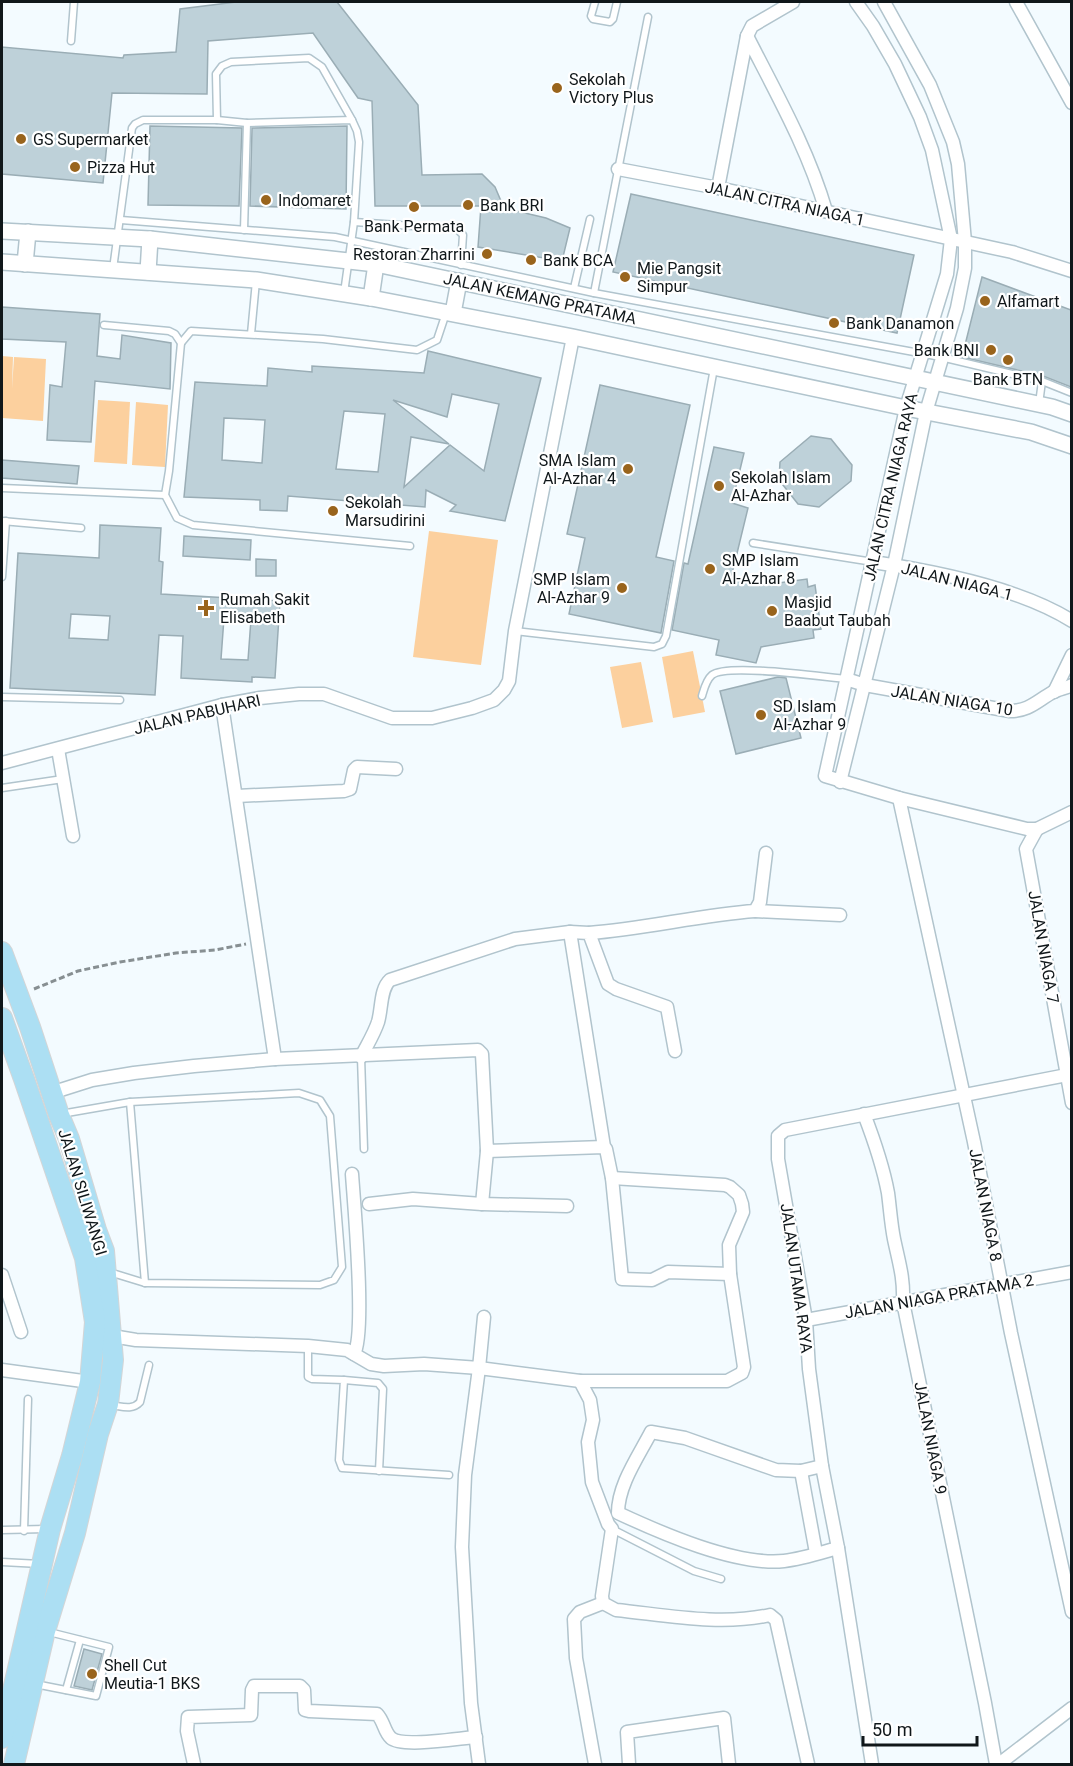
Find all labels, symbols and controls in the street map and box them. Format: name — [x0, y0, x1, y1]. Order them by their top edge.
place label: Sekolah Victory Plus — [569, 70, 654, 107]
marker: Sekolah Victory Plus — [550, 81, 564, 95]
place label: GS Supermarket — [33, 130, 148, 149]
marker: GS Supermarket — [14, 132, 28, 146]
place label: Pizza Hut — [87, 158, 155, 177]
marker: Pizza Hut — [68, 160, 82, 174]
street label: JALAN CITRA NIAGA 1 — [703, 177, 866, 230]
place label: Indomaret — [278, 191, 351, 210]
marker: Indomaret — [259, 193, 273, 207]
place label: Bank BRI — [480, 196, 544, 215]
marker: Bank BRI — [461, 198, 475, 212]
marker: Bank Permata — [407, 200, 421, 214]
place label: Bank Permata — [364, 217, 464, 236]
place label: Restoran Zharrini — [353, 245, 475, 264]
marker: Restoran Zharrini — [480, 247, 494, 261]
place label: Bank BCA — [543, 251, 614, 270]
marker: Bank BCA — [524, 253, 538, 267]
place label: Mie Pangsit Simpur — [637, 259, 721, 296]
street label: JALAN KEMANG PRATAMA — [442, 269, 639, 328]
marker: Mie Pangsit Simpur — [618, 270, 632, 284]
place label: Alfamart — [997, 292, 1059, 311]
marker: Alfamart — [978, 294, 992, 308]
place label: Bank Danamon — [846, 314, 954, 333]
marker: Bank Danamon — [827, 316, 841, 330]
place label: Bank BNI — [914, 341, 979, 360]
marker: Bank BNI — [984, 343, 998, 357]
marker: Bank BTN — [1001, 353, 1015, 367]
place label: Bank BTN — [973, 370, 1043, 389]
street label: JALAN CITRA NIAGA RAYA — [860, 391, 922, 583]
place label: SMA Islam Al-Azhar 4 — [539, 451, 616, 488]
marker: SMA Islam Al-Azhar 4 — [621, 462, 635, 476]
place label: Sekolah Islam Al-Azhar — [731, 468, 831, 505]
marker: Sekolah Islam Al-Azhar — [712, 479, 726, 493]
place label: Sekolah Marsudirini — [345, 493, 425, 530]
marker: Sekolah Marsudirini — [326, 504, 340, 518]
place label: SMP Islam Al-Azhar 8 — [722, 551, 799, 588]
street label: JALAN NIAGA 1 — [899, 558, 1015, 605]
marker: SMP Islam Al-Azhar 8 — [703, 562, 717, 576]
place label: SMP Islam Al-Azhar 9 — [533, 570, 610, 607]
marker: SMP Islam Al-Azhar 9 — [615, 581, 629, 595]
place label: Rumah Sakit Elisabeth — [220, 590, 310, 627]
place label: Masjid Baabut Taubah — [784, 593, 891, 630]
marker: Rumah Sakit Elisabeth — [197, 599, 215, 617]
marker: Masjid Baabut Taubah — [765, 604, 779, 618]
street label: JALAN NIAGA 10 — [890, 681, 1014, 720]
street label: JALAN PABUHARI — [132, 691, 262, 738]
place label: SD Islam Al-Azhar 9 — [773, 697, 846, 734]
marker: SD Islam Al-Azhar 9 — [754, 708, 768, 722]
street label: JALAN NIAGA 7 — [1024, 889, 1063, 1005]
street label: JALAN SILIWANGI — [54, 1127, 111, 1258]
street label: JALAN NIAGA 8 — [965, 1147, 1006, 1263]
street label: JALAN UTAMA RAYA — [777, 1202, 816, 1355]
street label: JALAN NIAGA PRATAMA 2 — [843, 1271, 1035, 1322]
street label: JALAN NIAGA 9 — [910, 1380, 951, 1496]
place label: Shell Cut Meutia-1 BKS — [104, 1656, 200, 1693]
marker: Shell Cut Meutia-1 BKS — [85, 1667, 99, 1681]
scale bar — [863, 1709, 977, 1747]
text: 50 m — [872, 1719, 912, 1740]

